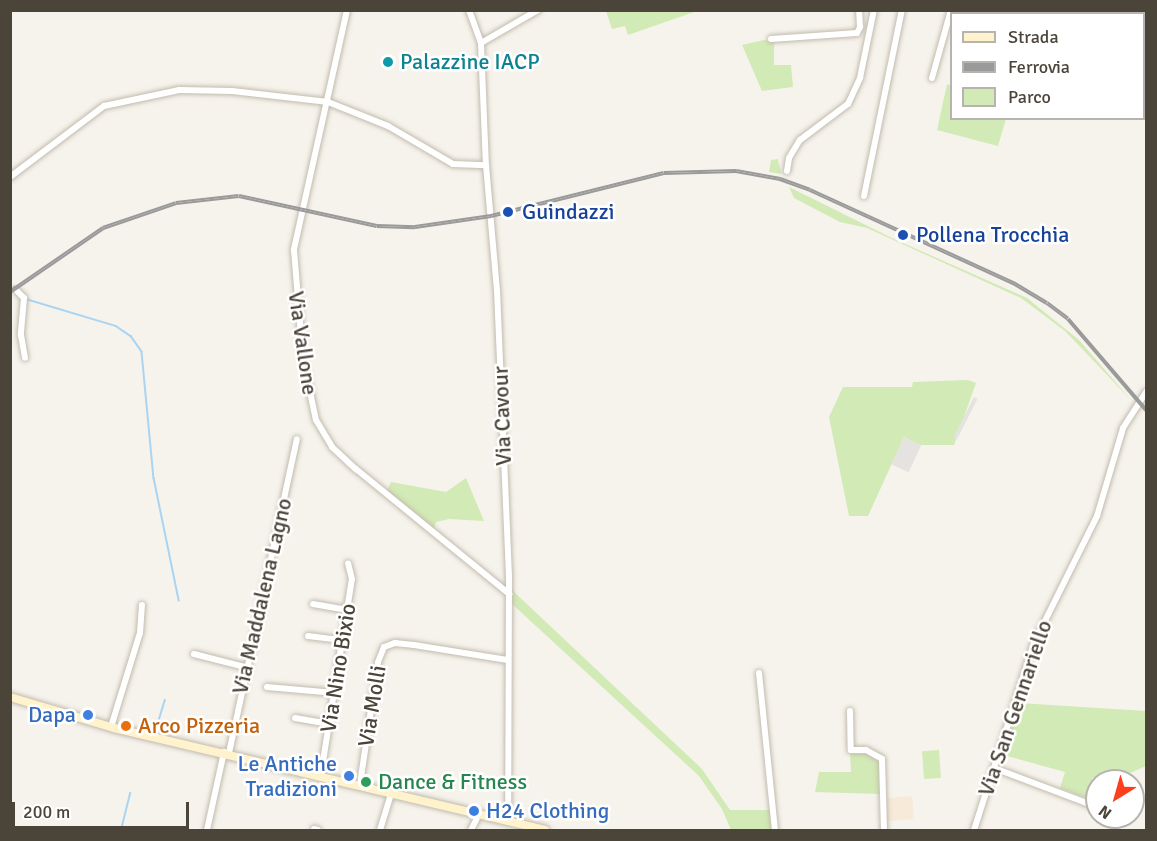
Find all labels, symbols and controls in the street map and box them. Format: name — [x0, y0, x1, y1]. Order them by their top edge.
legend — [950, 12, 1145, 120]
text: Strada — [1008, 26, 1059, 48]
place label: Palazzine IACP — [400, 49, 540, 75]
marker: Palazzine IACP — [381, 55, 395, 69]
text: Ferrovia — [1008, 56, 1070, 78]
text: Parco — [1008, 86, 1051, 108]
place label: Guindazzi — [522, 199, 614, 225]
marker: Guindazzi — [499, 203, 517, 221]
place label: Pollena Trocchia — [916, 222, 1069, 248]
marker: Pollena Trocchia — [894, 226, 912, 244]
street label: Via Vallone — [283, 289, 323, 397]
street label: Via Cavour — [487, 366, 517, 466]
street label: Via Maddalena Lagno — [227, 495, 297, 697]
street label: Via Nino Bixio — [315, 601, 361, 735]
street label: Via San Gennariello — [972, 616, 1058, 800]
street label: Via Molli — [353, 663, 391, 749]
place label: Dapa — [28, 702, 76, 728]
marker: Dapa — [81, 708, 95, 722]
place label: Arco Pizzeria — [138, 713, 260, 739]
marker: Arco Pizzeria — [119, 719, 133, 733]
place label: Le Antiche Tradizioni — [238, 750, 337, 802]
marker: Le Antiche Tradizioni — [342, 769, 356, 783]
place label: Dance & Fitness — [378, 769, 527, 795]
north arrow — [1085, 769, 1145, 829]
marker: Dance & Fitness — [359, 775, 373, 789]
scale bar — [15, 790, 192, 828]
place label: H24 Clothing — [486, 798, 609, 824]
text: N — [1095, 800, 1116, 823]
text: 200 m — [23, 801, 70, 823]
marker: H24 Clothing — [467, 804, 481, 818]

